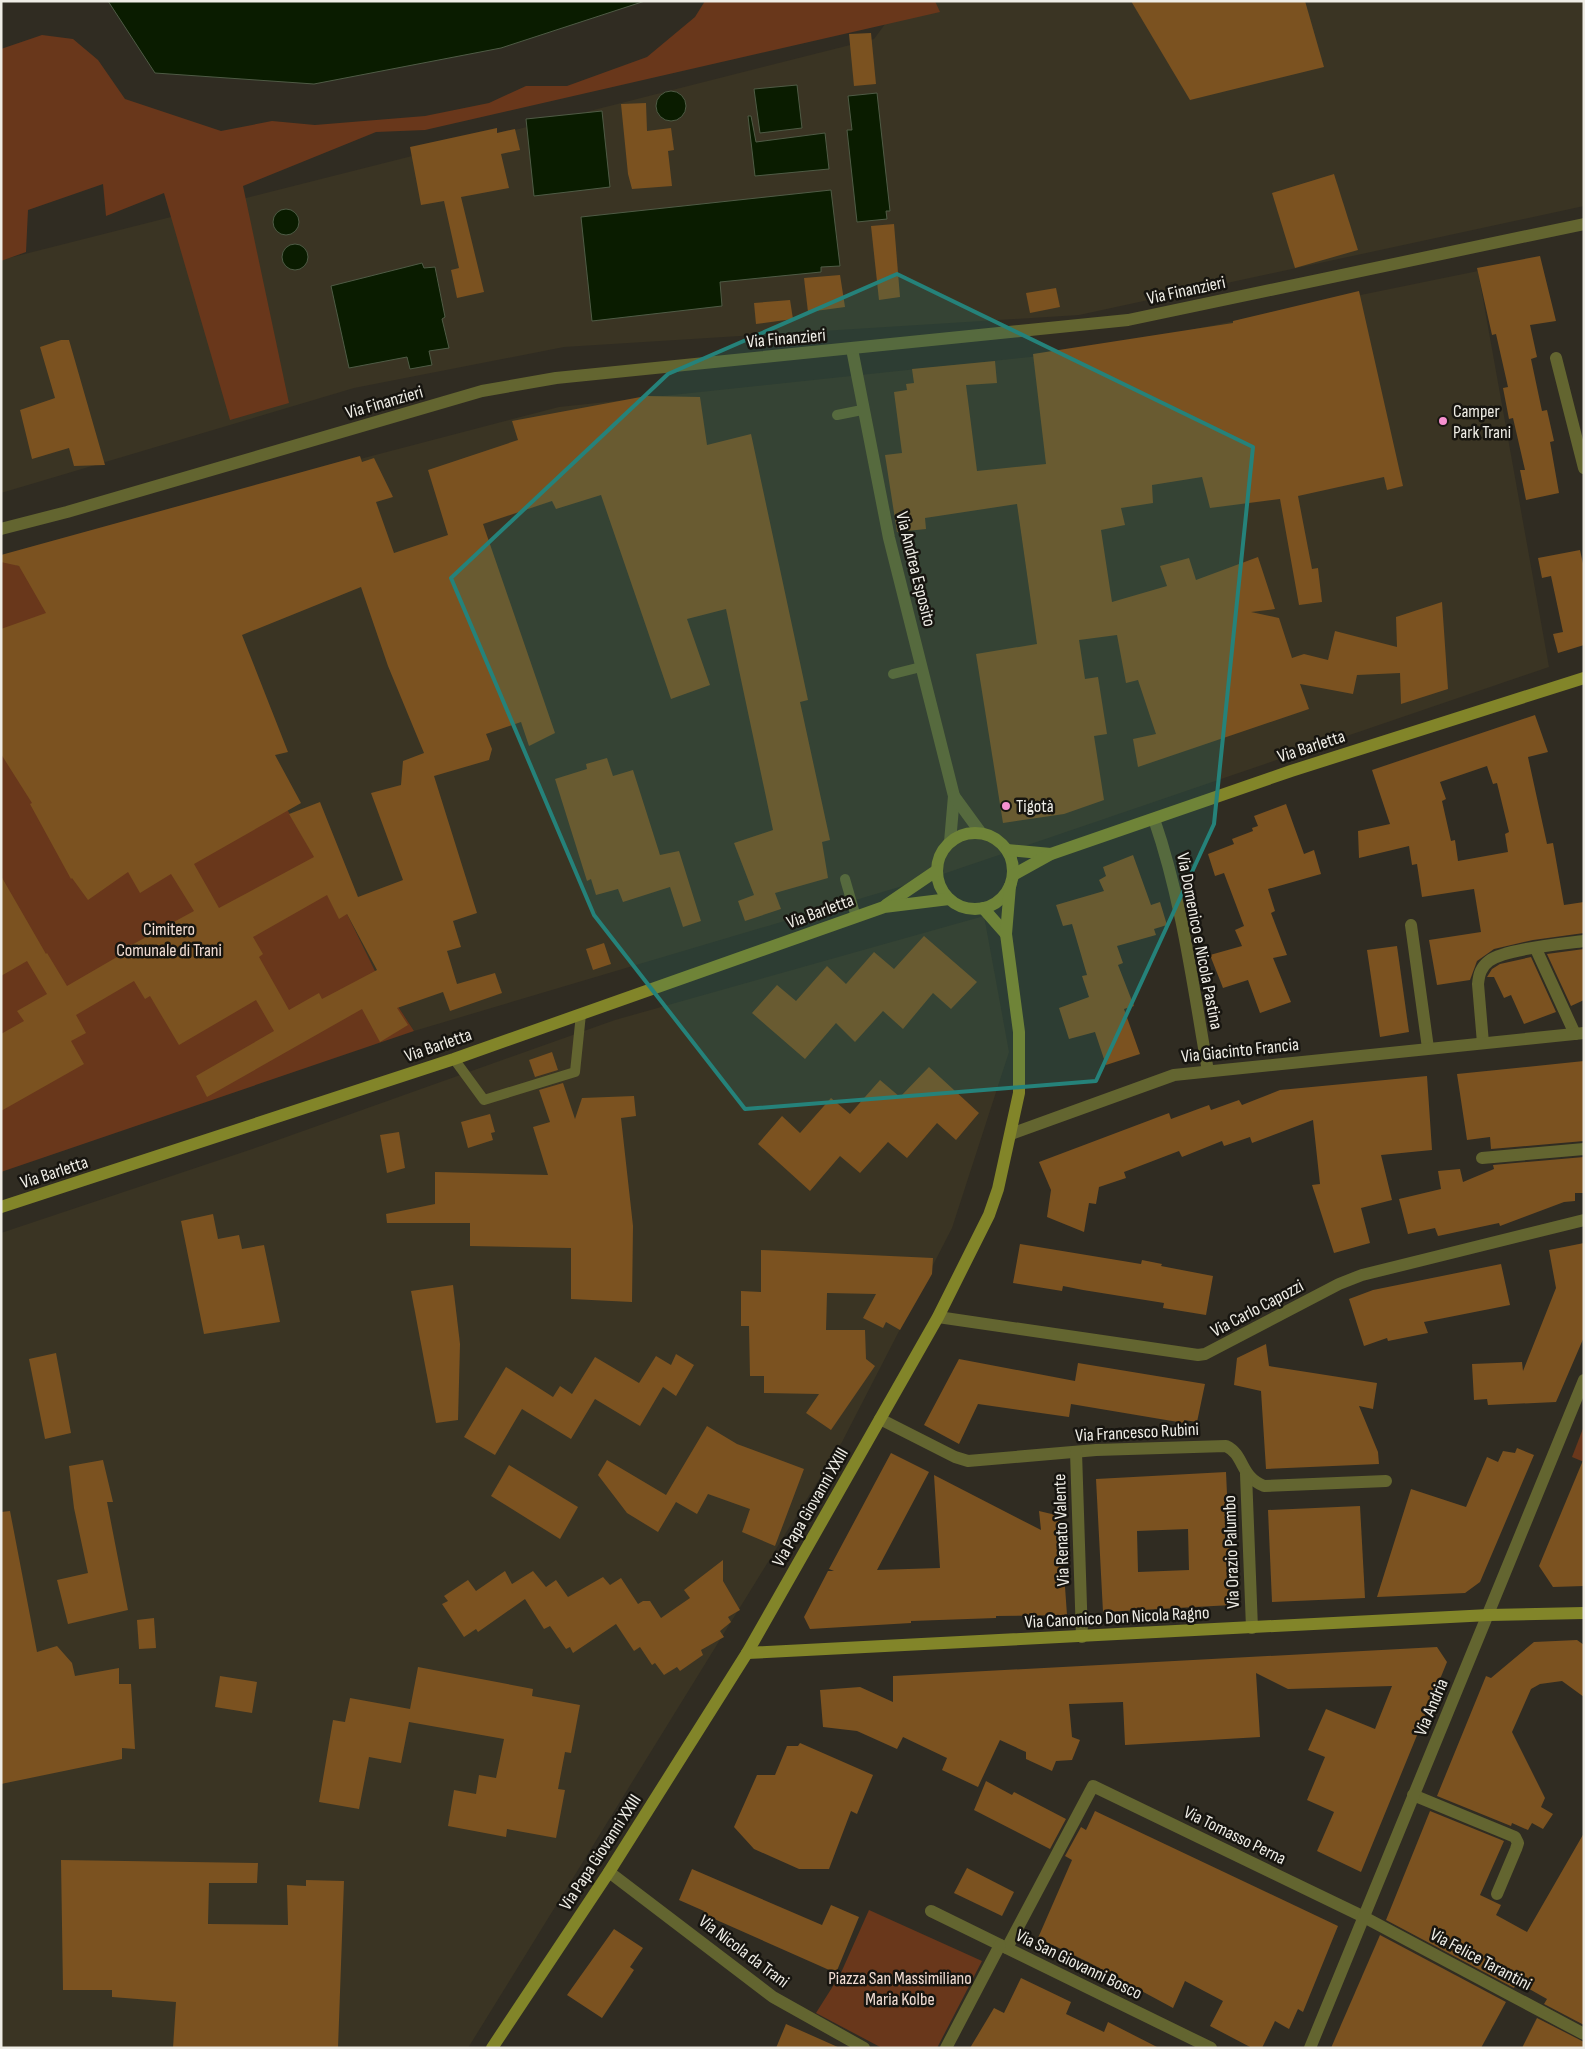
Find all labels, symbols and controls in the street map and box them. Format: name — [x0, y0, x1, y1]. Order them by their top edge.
street label: Via Finanzieri — [1145, 272, 1227, 309]
street label: Via Finanzieri — [745, 325, 827, 352]
street label: Via Finanzieri — [343, 381, 425, 424]
place label: Camper Park Trani — [1453, 401, 1511, 443]
marker: Camper Park Trani — [1437, 415, 1449, 427]
street label: Via Andrea Esposito — [891, 509, 940, 629]
street label: Via Barletta — [1275, 726, 1348, 767]
place label: Tigotà — [1016, 796, 1054, 817]
marker: Tigotà — [1000, 800, 1012, 812]
street label: Via Domenico e Nicola Pastina — [1172, 851, 1227, 1031]
street label: Via Barletta — [784, 890, 857, 933]
park label: Cimitero Comunale di Trani — [116, 919, 222, 961]
street label: Via Barletta — [402, 1024, 475, 1067]
street label: Via Giacinto Francia — [1180, 1034, 1300, 1067]
street label: Via Barletta — [18, 1152, 91, 1193]
street label: Via Carlo Capozzi — [1207, 1275, 1307, 1342]
street label: Via Francesco Rubini — [1075, 1419, 1199, 1446]
street label: Via Papa Giovanni XXIII — [768, 1444, 853, 1571]
street label: Via Renato Valente — [1049, 1473, 1074, 1586]
street label: Via Orazio Palumbo — [1219, 1495, 1244, 1609]
street label: Via Canonico Don Nicola Ragno — [1024, 1602, 1210, 1633]
street label: Via Andria — [1410, 1675, 1453, 1739]
street label: Via Papa Giovanni XXIII — [555, 1790, 646, 1914]
street label: Via Tomasso Perna — [1180, 1802, 1289, 1869]
street label: Via Nicola da Trani — [694, 1911, 793, 1992]
street label: Via Felice Tarantini — [1426, 1924, 1535, 1995]
street label: Via San Giovanni Bosco — [1012, 1925, 1145, 2004]
park label: Piazza San Massimiliano Maria Kolbe — [828, 1968, 972, 2010]

